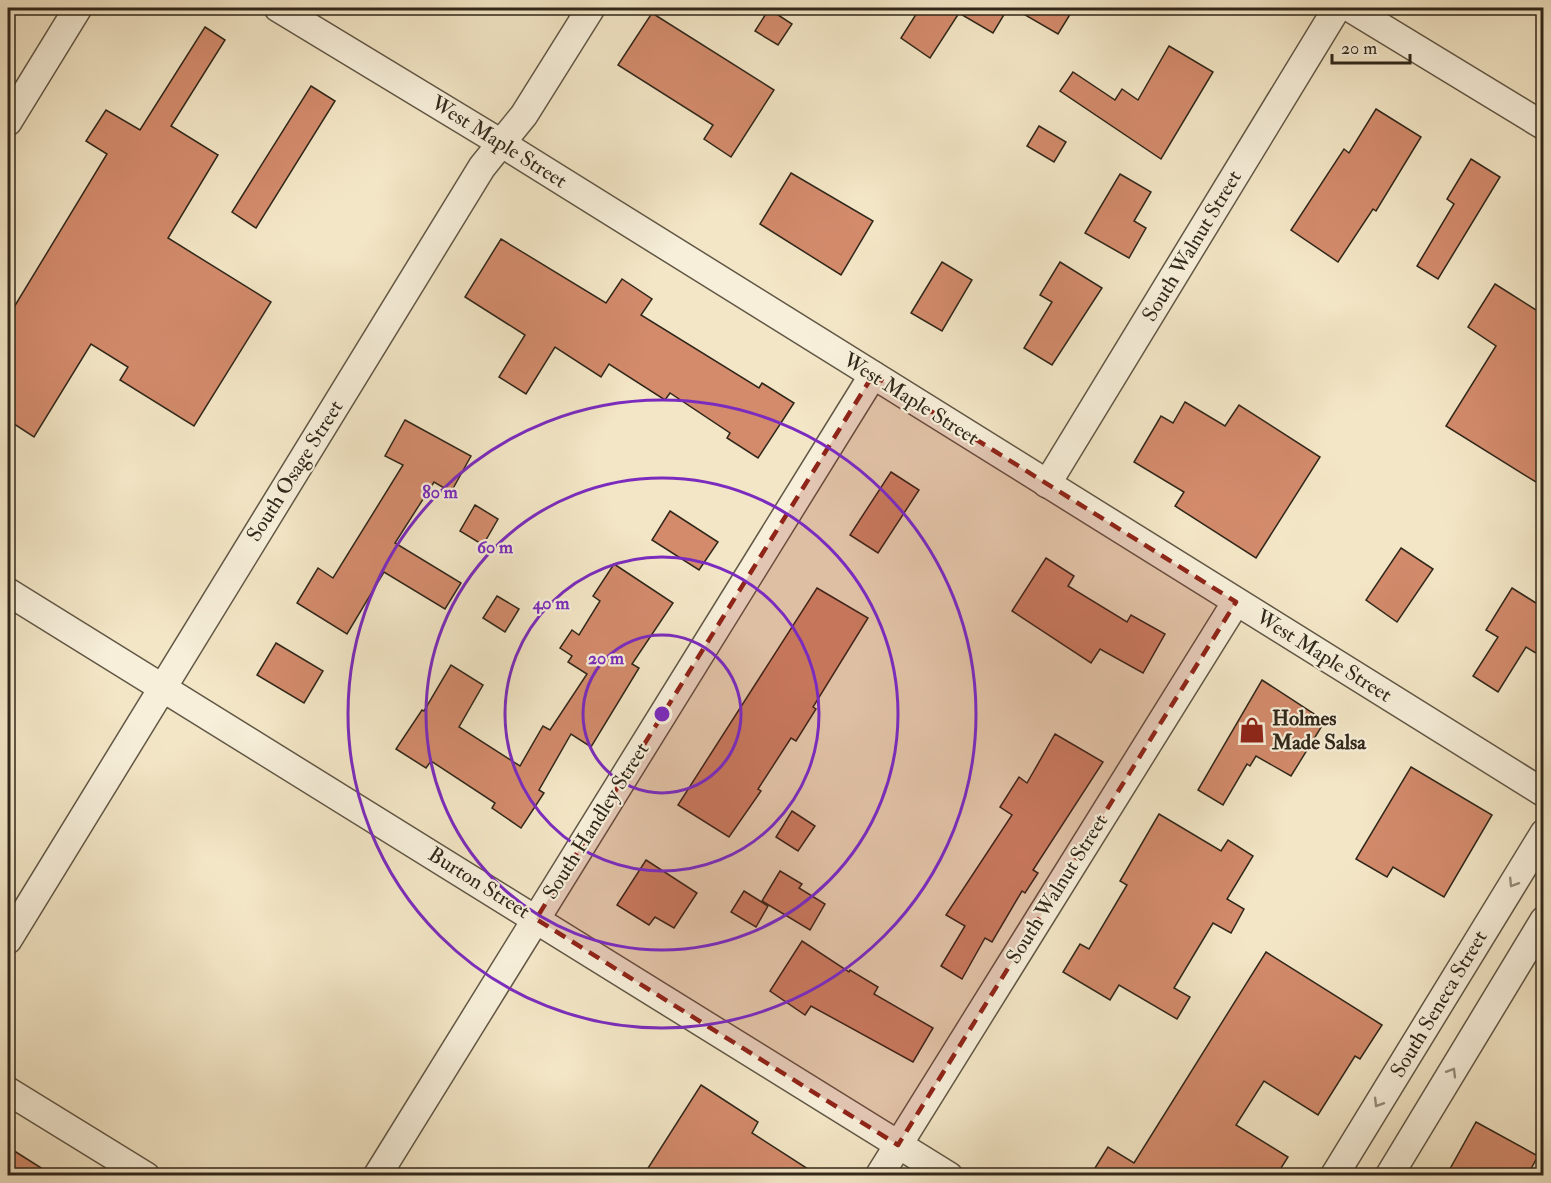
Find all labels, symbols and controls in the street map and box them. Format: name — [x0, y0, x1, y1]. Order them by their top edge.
scale bar — [1332, 27, 1410, 65]
text: 20 m — [1341, 37, 1377, 60]
street label: West Maple Street — [425, 89, 572, 195]
street label: South Walnut Street — [1136, 165, 1248, 327]
street label: West Maple Street — [837, 346, 984, 452]
street label: South Osage Street — [241, 395, 349, 547]
text: 80 m — [422, 481, 459, 504]
text: 60 m — [477, 536, 514, 559]
text: 40 m — [532, 592, 570, 615]
street label: West Maple Street — [1250, 603, 1397, 709]
text: 20 m — [588, 647, 625, 670]
centre of rings — [652, 704, 672, 724]
place label: Holmes Made Salsa — [1271, 705, 1367, 756]
shop icon: Holmes Made Salsa — [1237, 715, 1267, 745]
street label: South Handley Street — [537, 737, 655, 905]
street label: South Walnut Street — [1000, 809, 1114, 969]
street label: Burton Street — [423, 841, 535, 925]
one-way arrow — [1508, 877, 1520, 887]
street label: South Seneca Street — [1384, 925, 1494, 1083]
one-way arrow — [1445, 1068, 1456, 1078]
one-way arrow — [1374, 1097, 1386, 1107]

